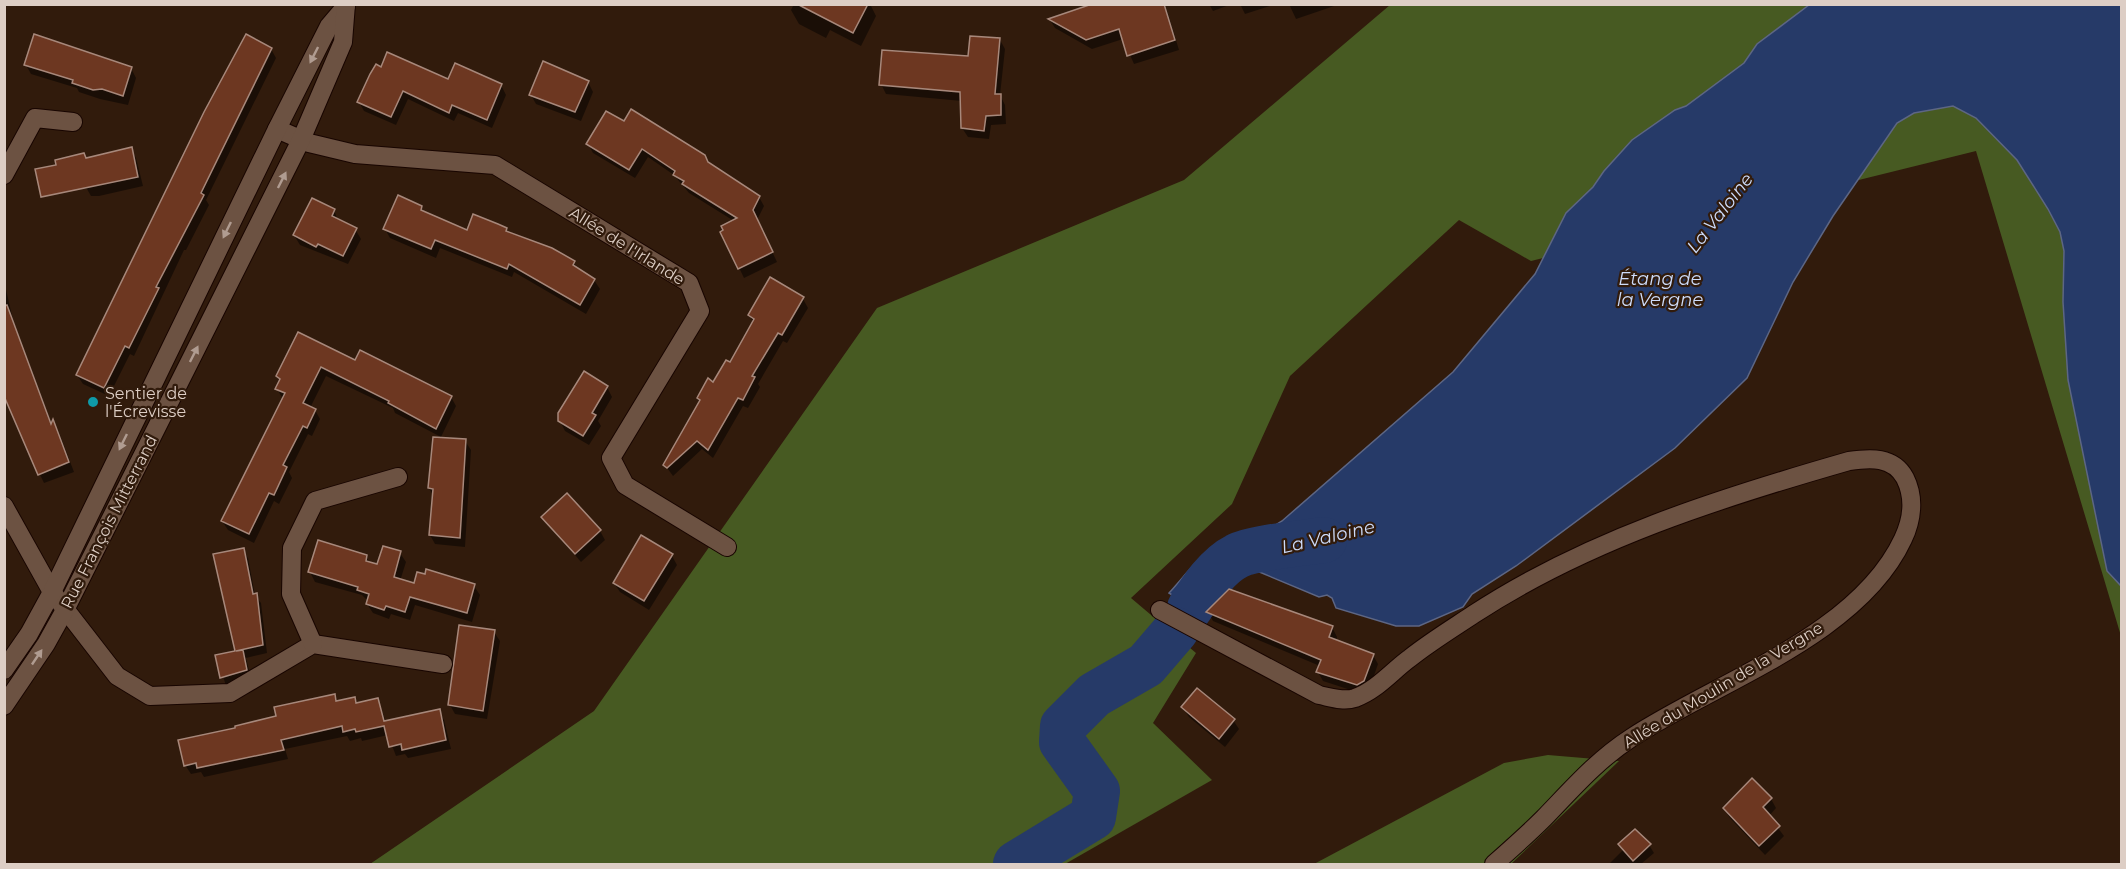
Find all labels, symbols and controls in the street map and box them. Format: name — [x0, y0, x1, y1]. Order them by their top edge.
one-way arrow — [309, 47, 319, 64]
water label: La Valoine — [1682, 169, 1758, 257]
one-way arrow — [277, 171, 286, 188]
street label: Allée de l'Irlande — [566, 203, 688, 289]
one-way arrow — [223, 221, 232, 238]
water label: Étang de la Vergne — [1617, 268, 1703, 311]
one-way arrow — [189, 345, 199, 362]
place label: Sentier de l'Écrevisse — [105, 384, 187, 421]
marker: Sentier de l'Écrevisse — [86, 395, 100, 409]
street label: Rue François Mitterrand — [57, 432, 161, 612]
one-way arrow — [119, 434, 128, 451]
water label: La Valoine — [1279, 516, 1377, 558]
street label: Allée du Moulin de la Vergne — [1620, 618, 1826, 752]
one-way arrow — [31, 650, 43, 666]

